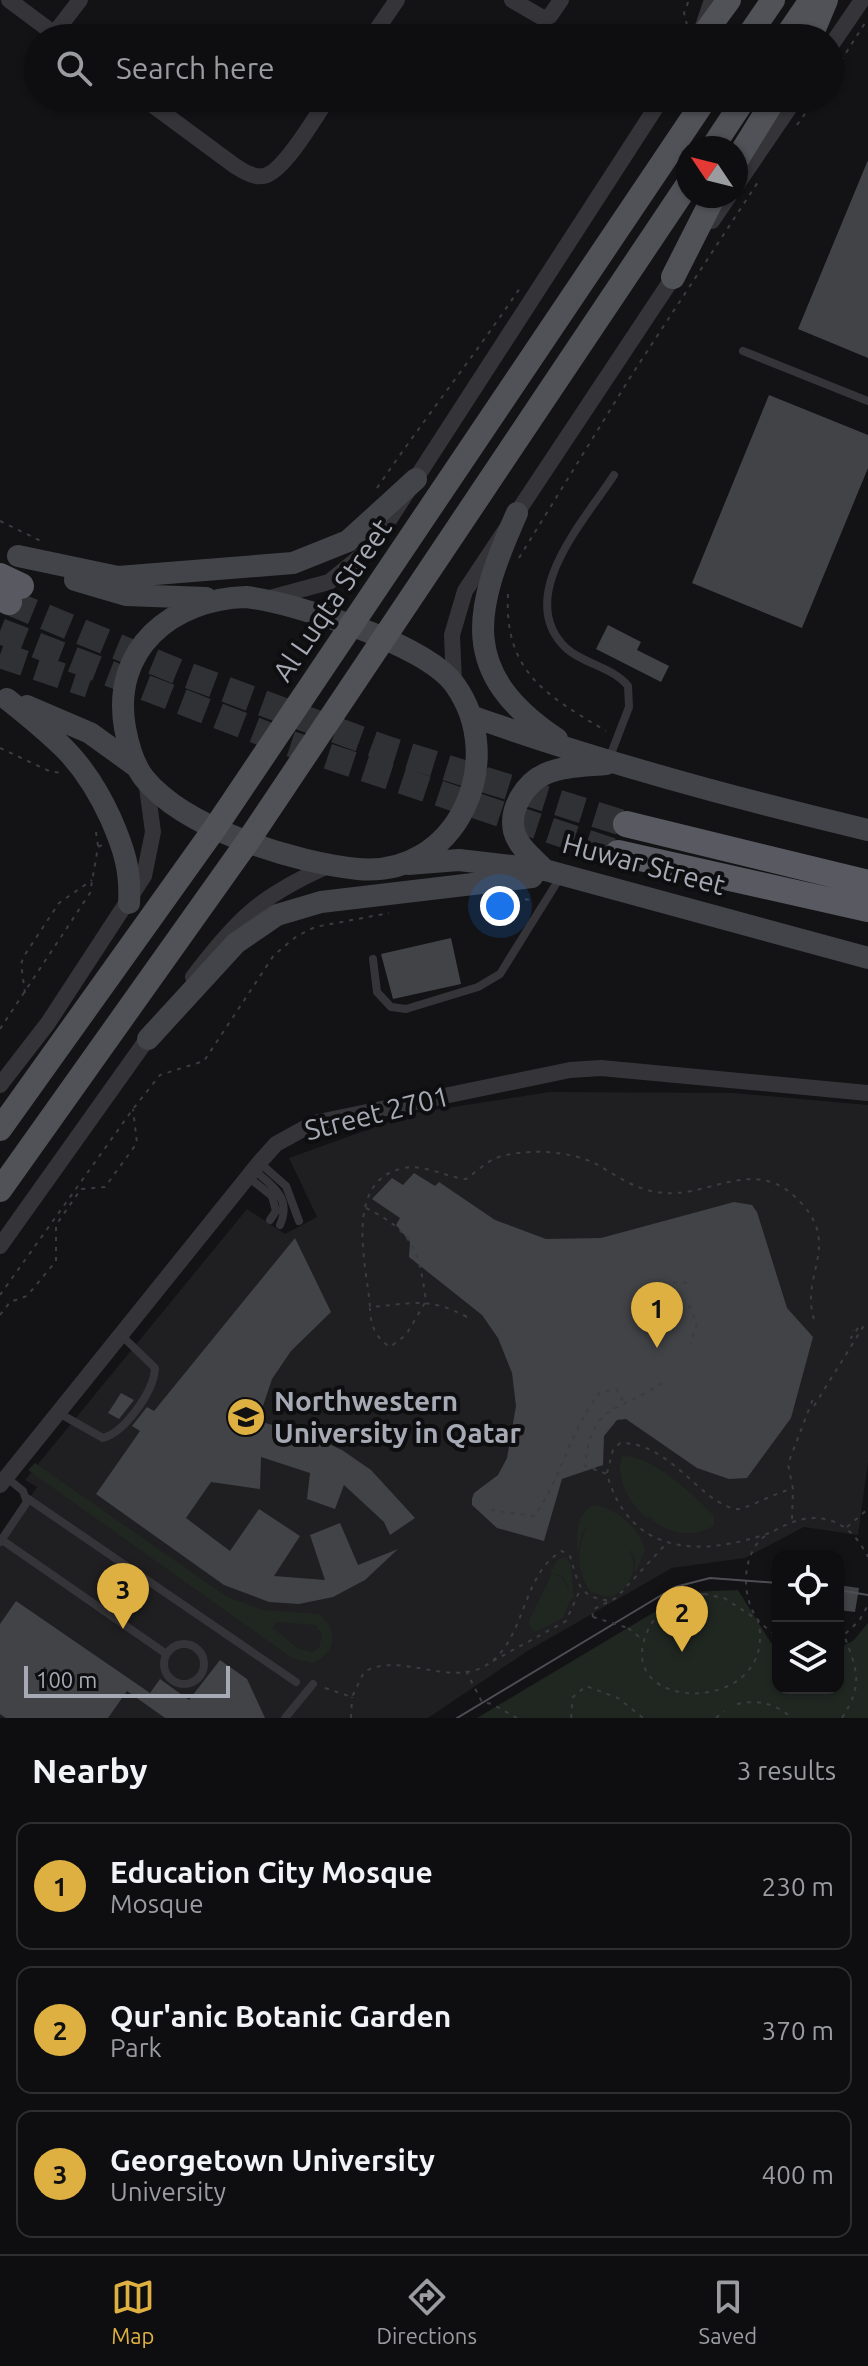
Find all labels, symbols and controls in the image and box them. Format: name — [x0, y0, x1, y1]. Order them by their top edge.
search box — [24, 24, 844, 112]
icon: search — [52, 46, 96, 90]
text: Search here — [116, 51, 275, 85]
north arrow — [676, 136, 748, 208]
street label: Al Luqta Street — [266, 513, 397, 687]
street label: Huwar Street — [560, 827, 729, 900]
your location — [480, 886, 520, 926]
street label: Street 2701 — [301, 1080, 452, 1145]
pin: 1 — [631, 1282, 683, 1348]
place label: Northwestern University in Qatar — [274, 1385, 521, 1448]
school or university icon: Northwestern University in Qatar — [225, 1396, 267, 1438]
map controls — [772, 1550, 844, 1694]
button: locate — [772, 1550, 844, 1622]
pin: 3 — [97, 1563, 149, 1629]
pin: 2 — [656, 1586, 708, 1652]
button: layers — [772, 1622, 844, 1694]
scale bar — [24, 1662, 230, 1698]
text: 100 m — [36, 1667, 97, 1692]
text: Nearby — [32, 1751, 147, 1789]
text: 3 results — [737, 1756, 836, 1785]
text: Education City Mosque — [110, 1855, 433, 1889]
text: 1 — [53, 1872, 67, 1901]
text: 230 m — [762, 1872, 834, 1901]
text: Mosque — [110, 1889, 204, 1918]
text: Qur'anic Botanic Garden — [110, 1999, 451, 2033]
text: 2 — [53, 2016, 67, 2045]
text: 370 m — [762, 2016, 834, 2045]
text: Park — [110, 2033, 162, 2062]
text: Georgetown University — [110, 2143, 435, 2177]
text: 3 — [53, 2160, 67, 2189]
text: 400 m — [762, 2160, 834, 2189]
text: University — [110, 2177, 226, 2206]
tab: Map — [111, 2275, 155, 2348]
tab: Directions — [376, 2275, 477, 2348]
tab: Saved — [699, 2275, 757, 2348]

